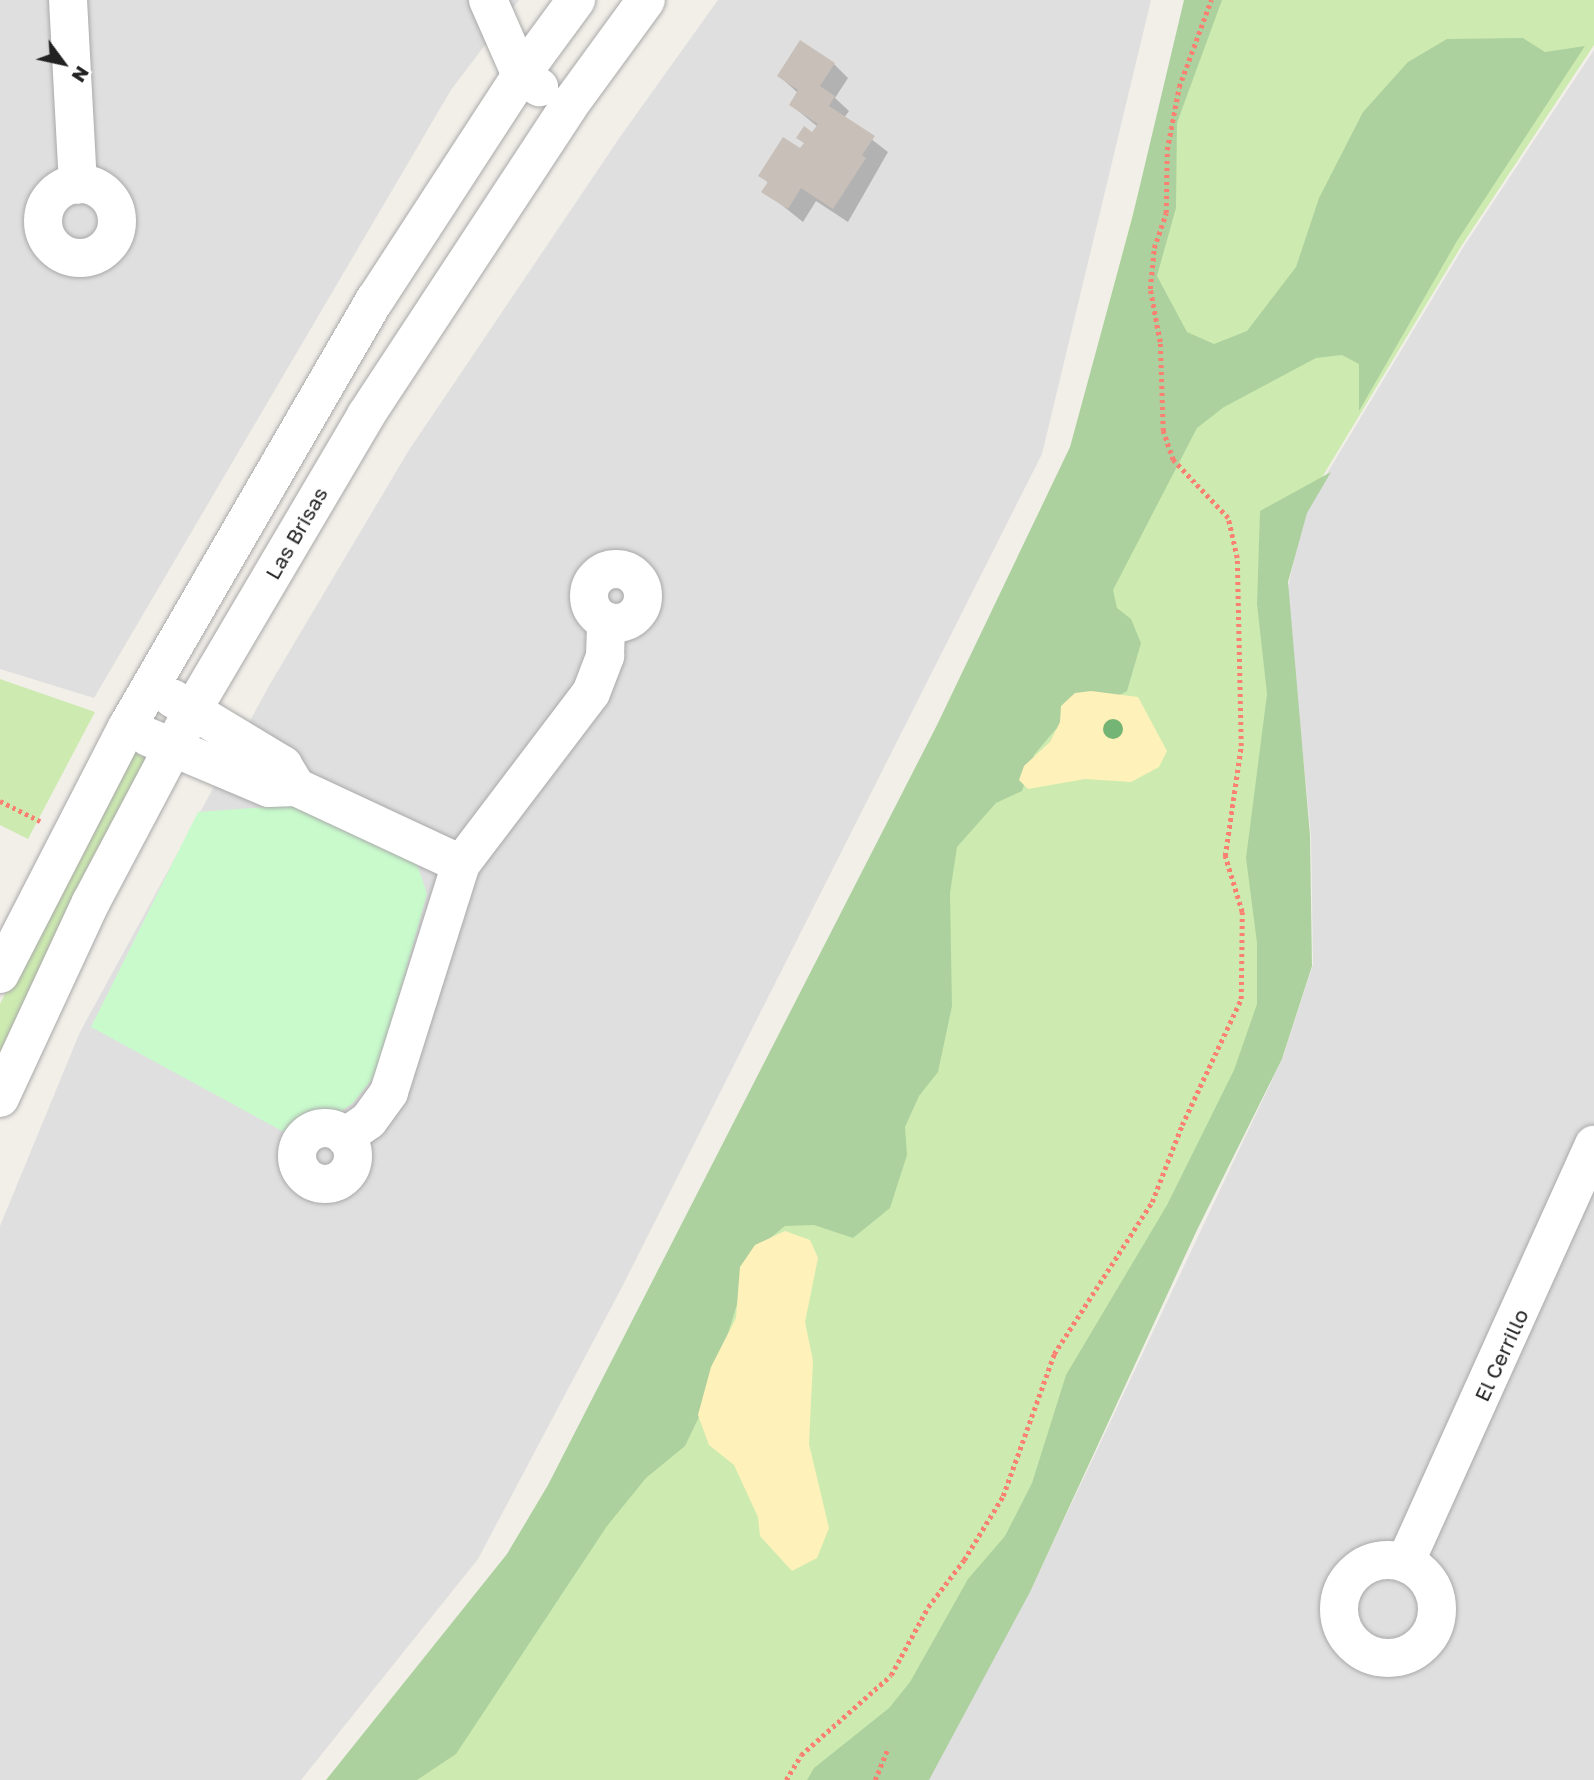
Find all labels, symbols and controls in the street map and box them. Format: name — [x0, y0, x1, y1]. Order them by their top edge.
north arrow — [28, 28, 98, 98]
text: N — [67, 62, 95, 87]
street label: Las Brisas — [259, 482, 333, 584]
street label: El Cerrillo — [1469, 1305, 1533, 1405]

